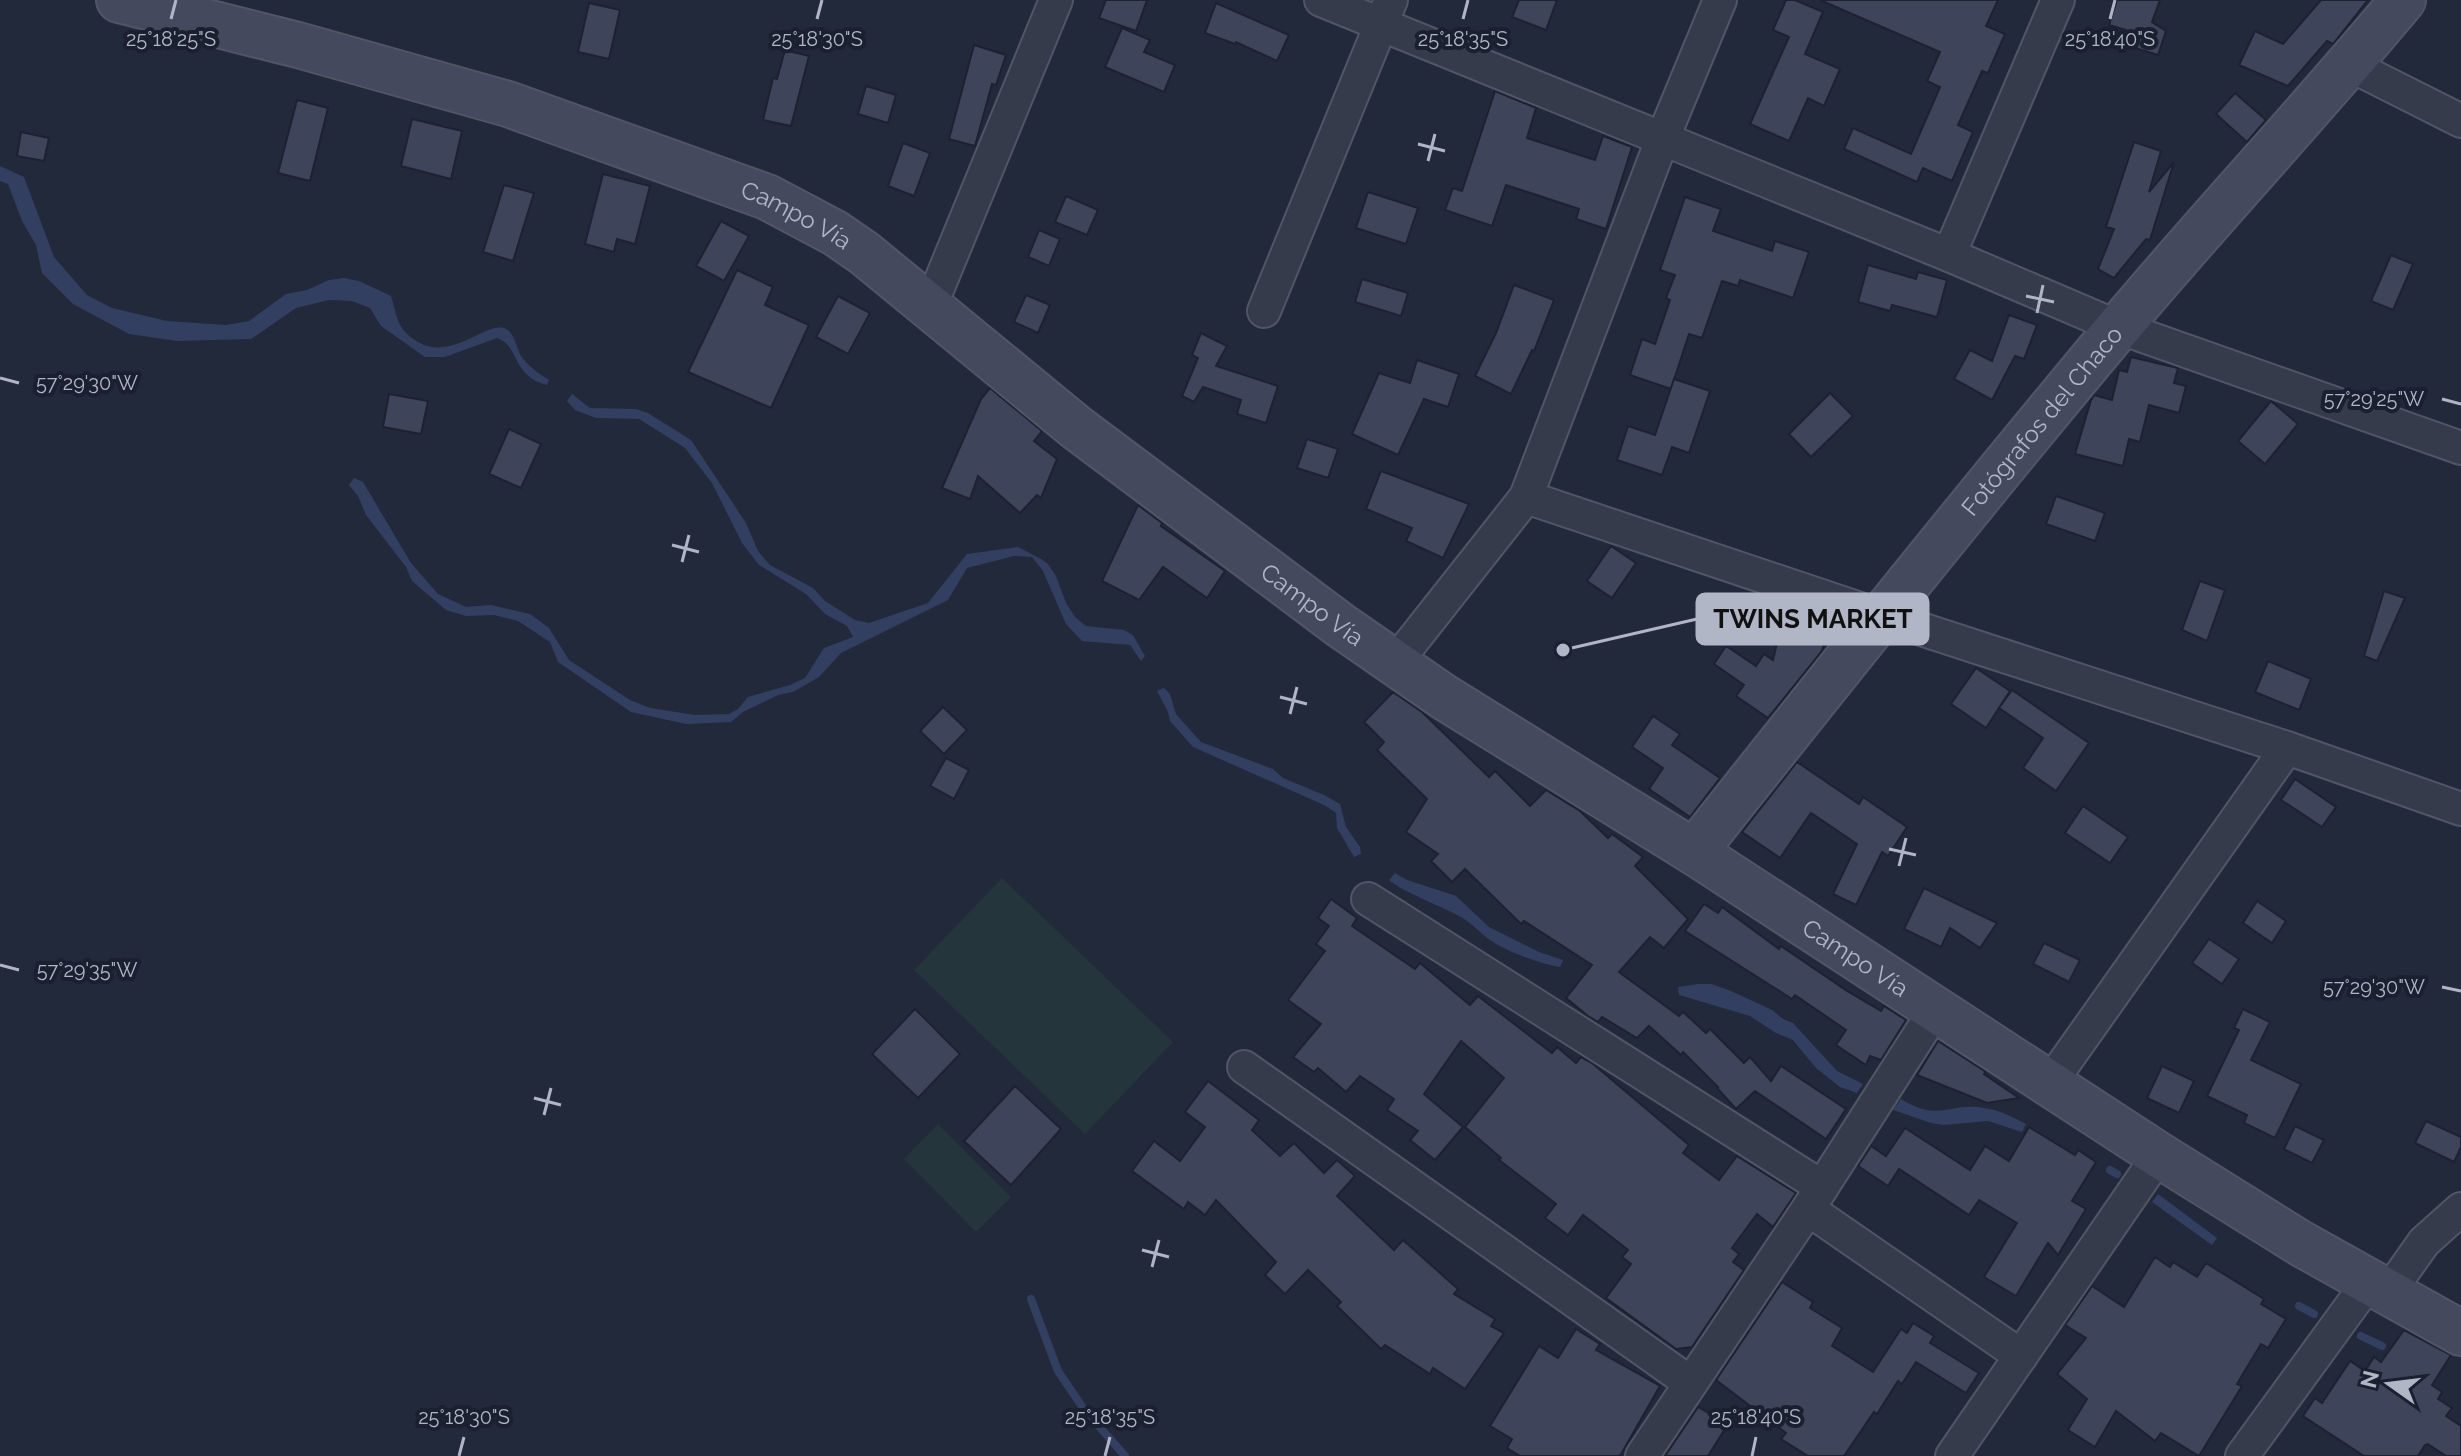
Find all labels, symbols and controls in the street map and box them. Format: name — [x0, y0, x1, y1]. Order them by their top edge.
text: 25°18'25"S — [126, 27, 216, 51]
text: 25°18'30"S — [771, 27, 863, 51]
text: 25°18'35"S — [1418, 27, 1508, 51]
text: 25°18'40"S — [2065, 27, 2155, 51]
street label: Campo Vía — [737, 174, 858, 255]
street label: Fotógrafos del Chaco — [1955, 320, 2128, 521]
text: 57°29'30"W — [36, 371, 138, 395]
text: 57°29'25"W — [2324, 387, 2424, 411]
street label: Campo Vía — [1256, 557, 1370, 652]
callout: TWINS MARKET — [1697, 594, 1928, 644]
text: TWINS MARKET — [1713, 604, 1913, 634]
street label: Campo Vía — [1797, 912, 1914, 1002]
text: 57°29'35"W — [37, 958, 137, 982]
text: 57°29'30"W — [2323, 975, 2425, 999]
north arrow — [2349, 1344, 2429, 1424]
text: N — [2355, 1368, 2384, 1390]
text: 25°18'30"S — [418, 1405, 510, 1429]
text: 25°18'35"S — [1065, 1405, 1155, 1429]
text: 25°18'40"S — [1711, 1405, 1801, 1429]

